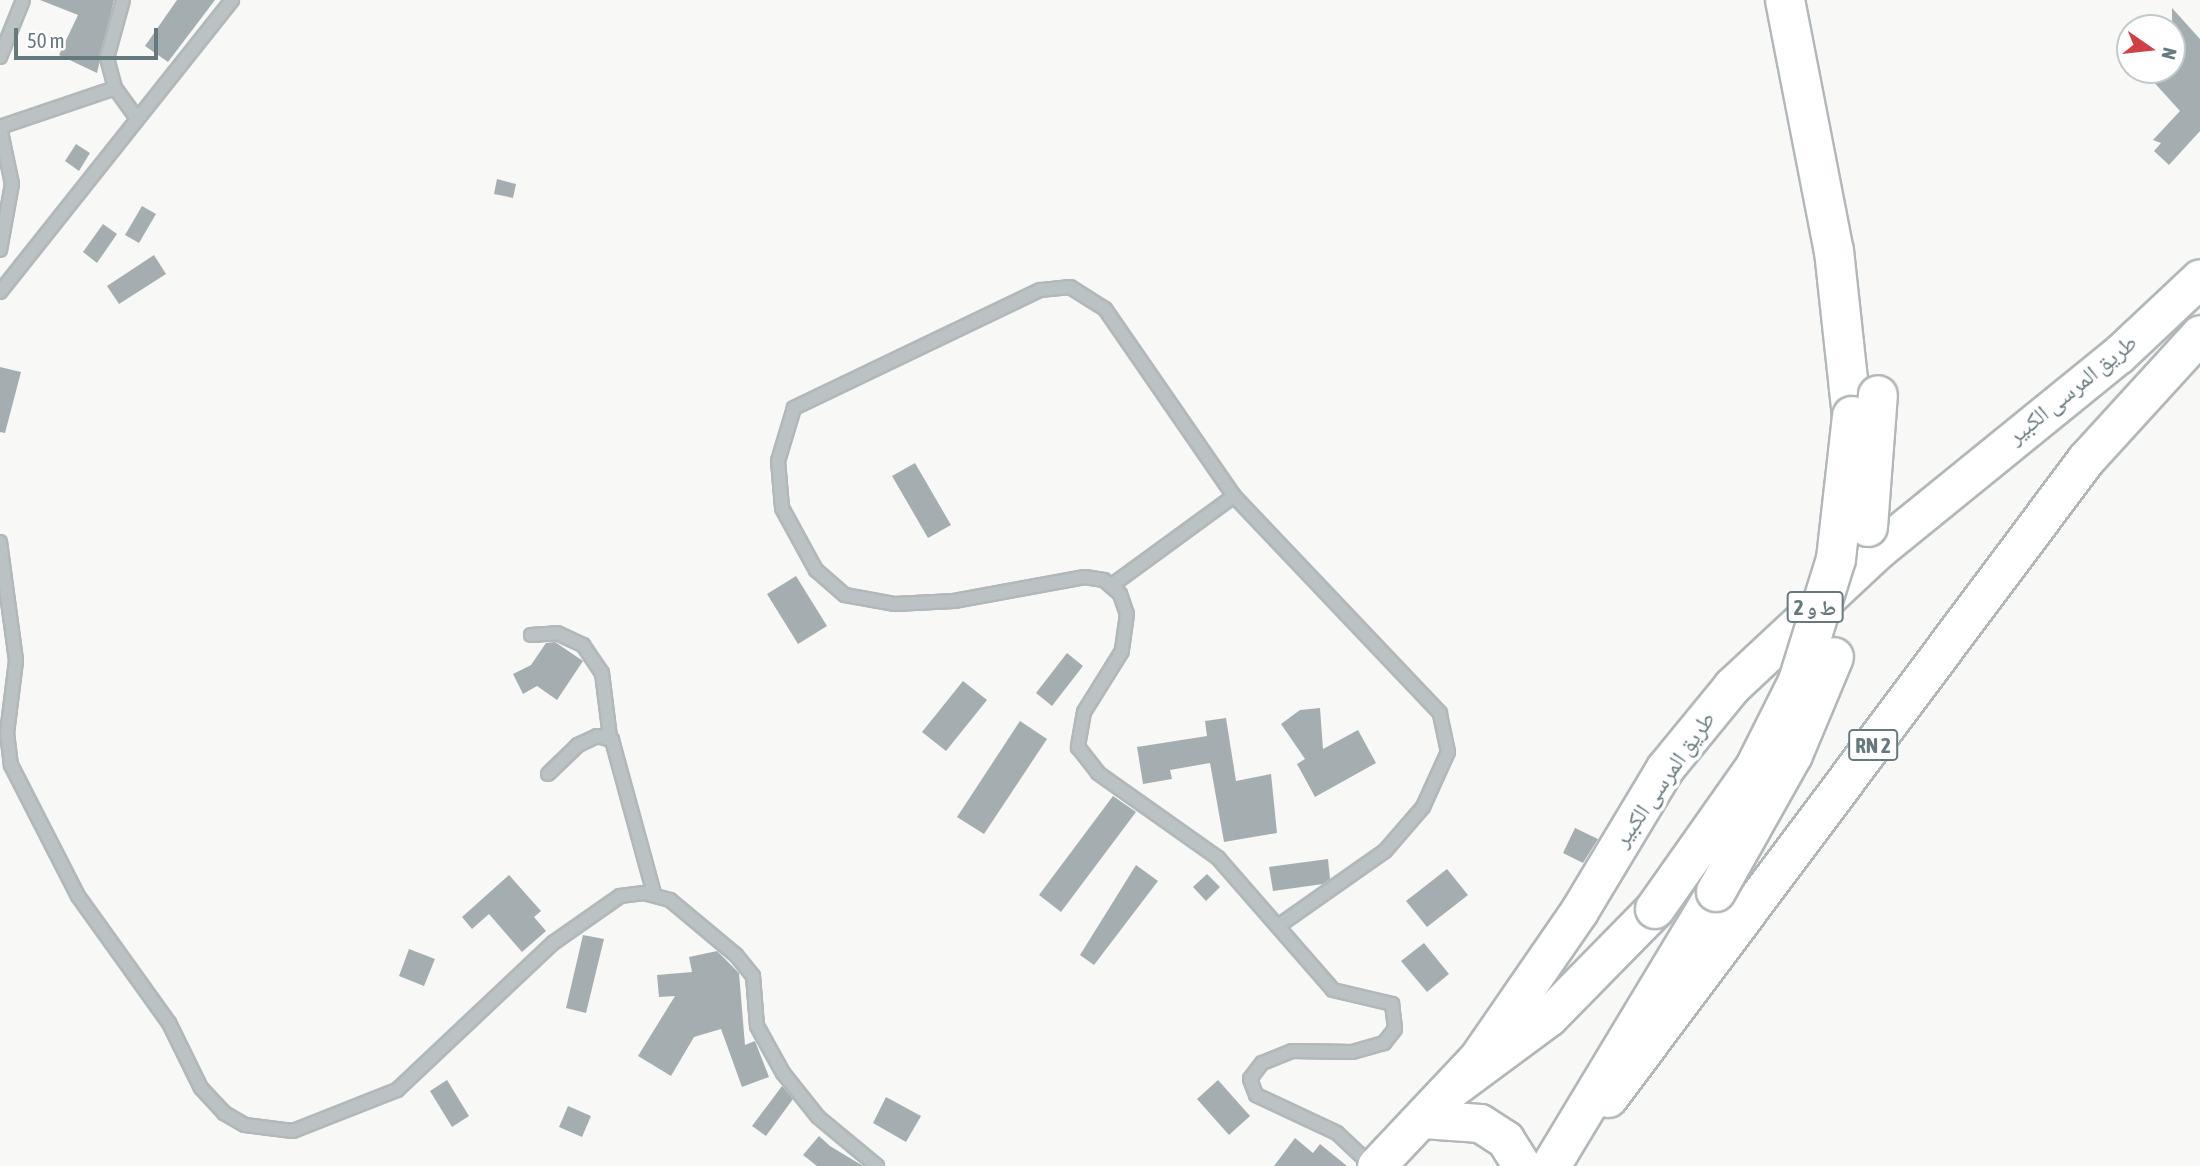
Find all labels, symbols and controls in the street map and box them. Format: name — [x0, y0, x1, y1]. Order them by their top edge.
scale bar — [18, 14, 161, 58]
north arrow — [2116, 14, 2186, 84]
text: 50 m — [27, 28, 65, 52]
text: N — [2157, 45, 2181, 62]
street label: طريق المرسى الكبير — [2002, 328, 2142, 450]
road number: ط و 2 — [1785, 590, 1845, 624]
street label: طريق المرسى الكبير — [1607, 706, 1721, 852]
road number: RN 2 — [1847, 728, 1899, 762]

